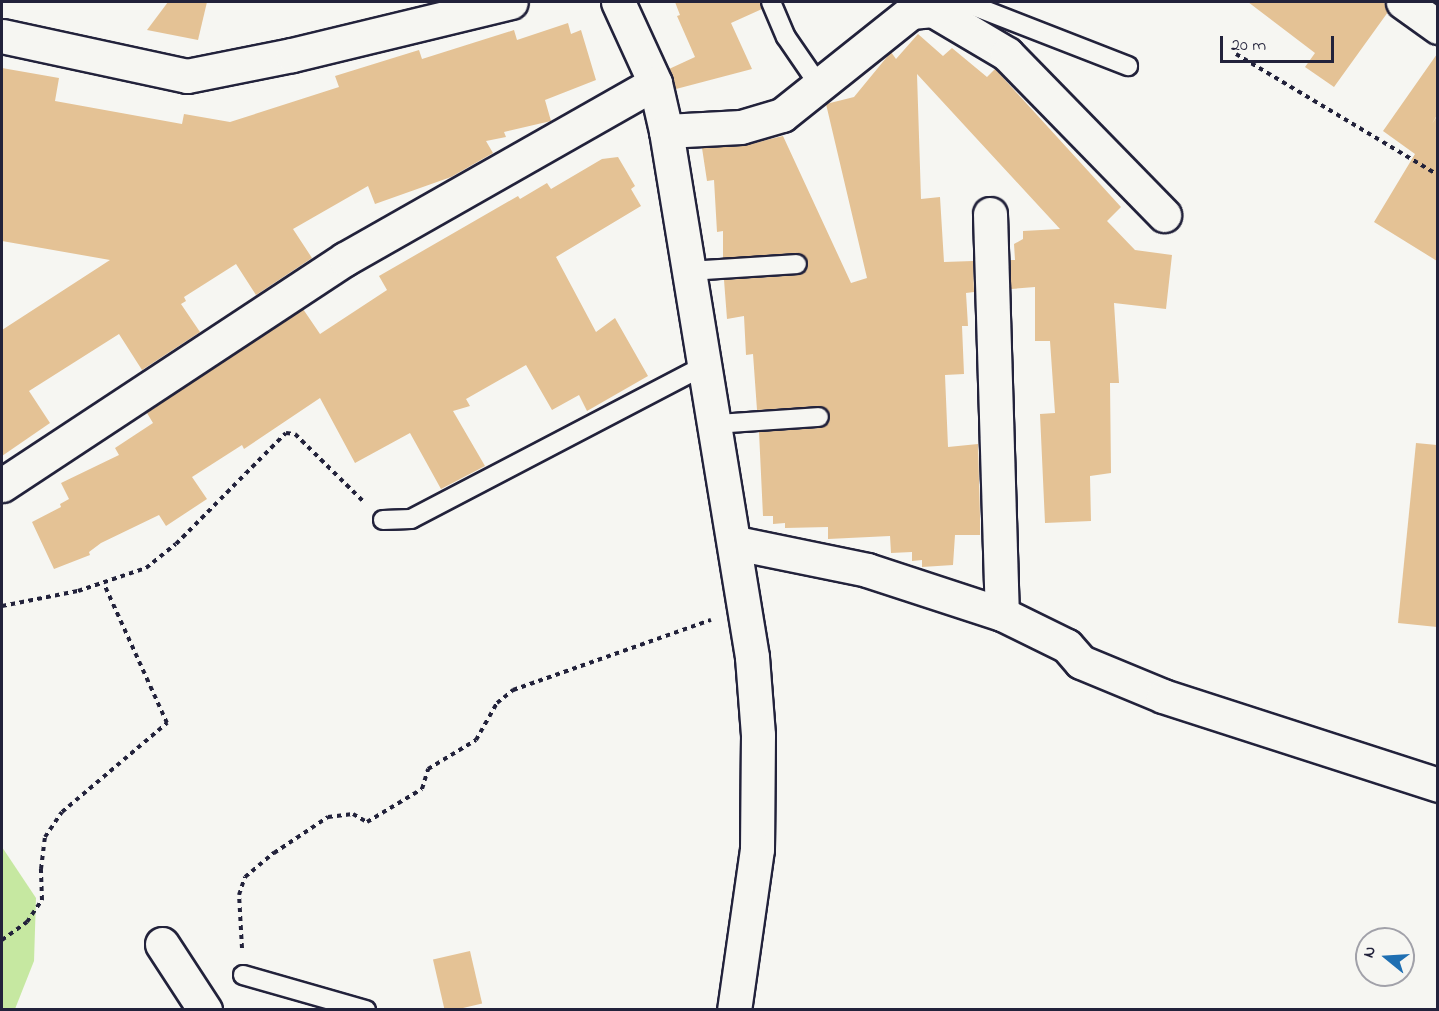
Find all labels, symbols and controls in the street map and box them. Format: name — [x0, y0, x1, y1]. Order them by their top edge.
scale bar — [1223, 24, 1337, 62]
text: 20 m — [1231, 33, 1266, 59]
north arrow — [1355, 927, 1415, 987]
text: N — [1357, 943, 1383, 961]

